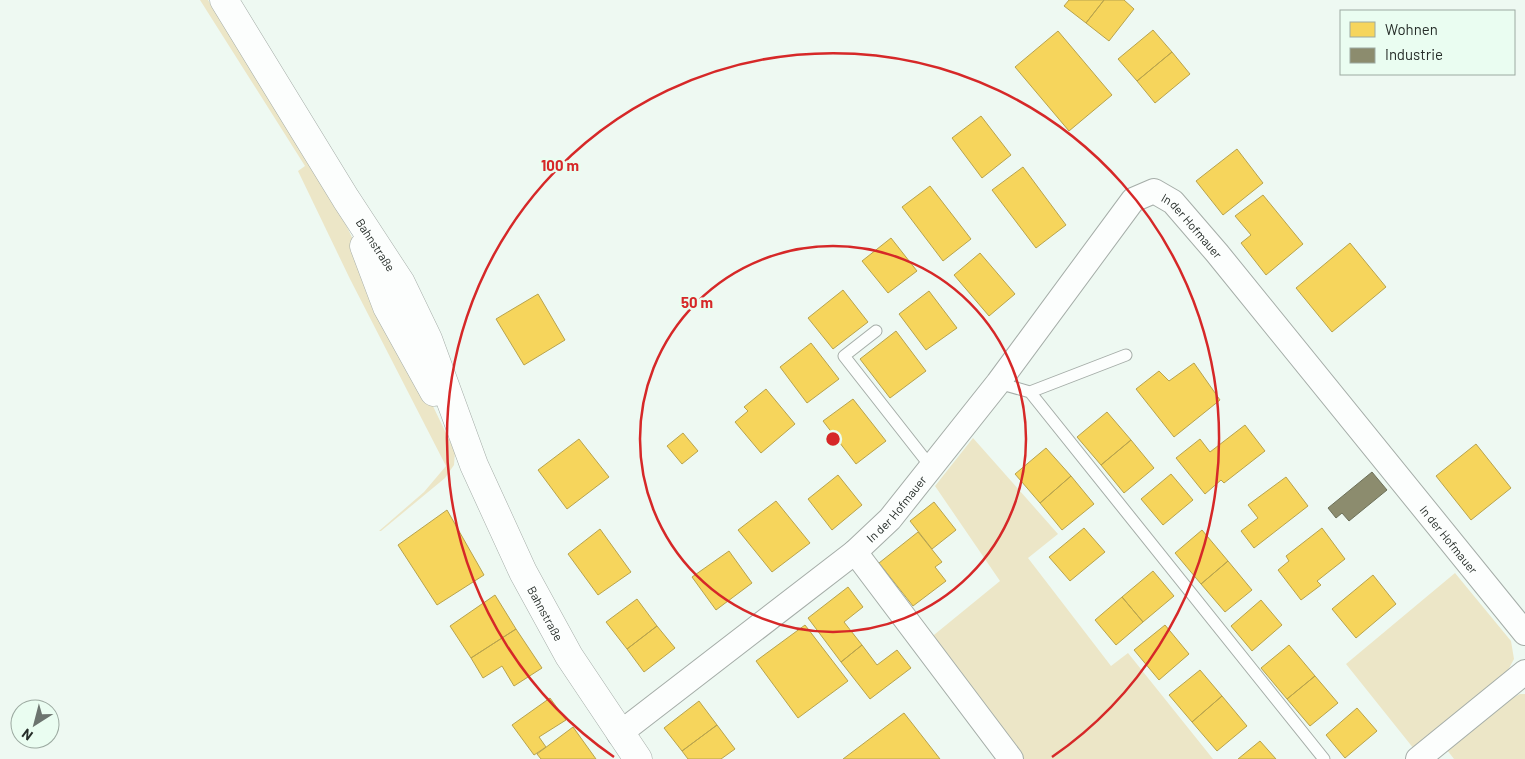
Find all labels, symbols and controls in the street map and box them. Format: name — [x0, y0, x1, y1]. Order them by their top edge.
legend — [1340, 10, 1515, 75]
text: Wohnen — [1385, 20, 1438, 38]
text: Industrie — [1385, 45, 1443, 63]
text: 100 m — [541, 156, 579, 174]
street label: In der Hofmauer — [1159, 190, 1226, 261]
street label: Bahnstraße — [354, 216, 398, 274]
text: 50 m — [681, 293, 713, 311]
centre of rings — [824, 430, 842, 448]
street label: In der Hofmauer — [863, 472, 929, 545]
street label: In der Hofmauer — [1417, 502, 1481, 577]
street label: Bahnstraße — [525, 584, 566, 643]
north arrow — [10, 699, 60, 749]
text: N — [18, 725, 36, 745]

